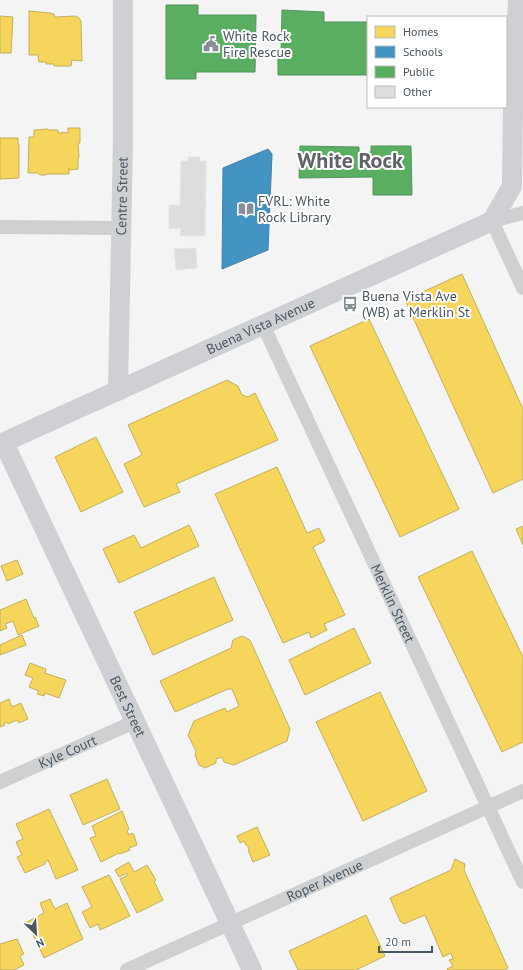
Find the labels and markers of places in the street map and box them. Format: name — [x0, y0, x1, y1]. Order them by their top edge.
place label: White Rock Fire Rescue — [223, 27, 291, 61]
public building icon: White Rock Fire Rescue — [202, 35, 220, 53]
place label: FVRL: White Rock Library — [258, 192, 332, 226]
library icon: FVRL: White Rock Library — [237, 200, 255, 218]
place label: Buena Vista Ave (WB) at Merklin St — [362, 287, 470, 321]
bus stop icon: Buena Vista Ave (WB) at Merklin St — [341, 295, 359, 313]

